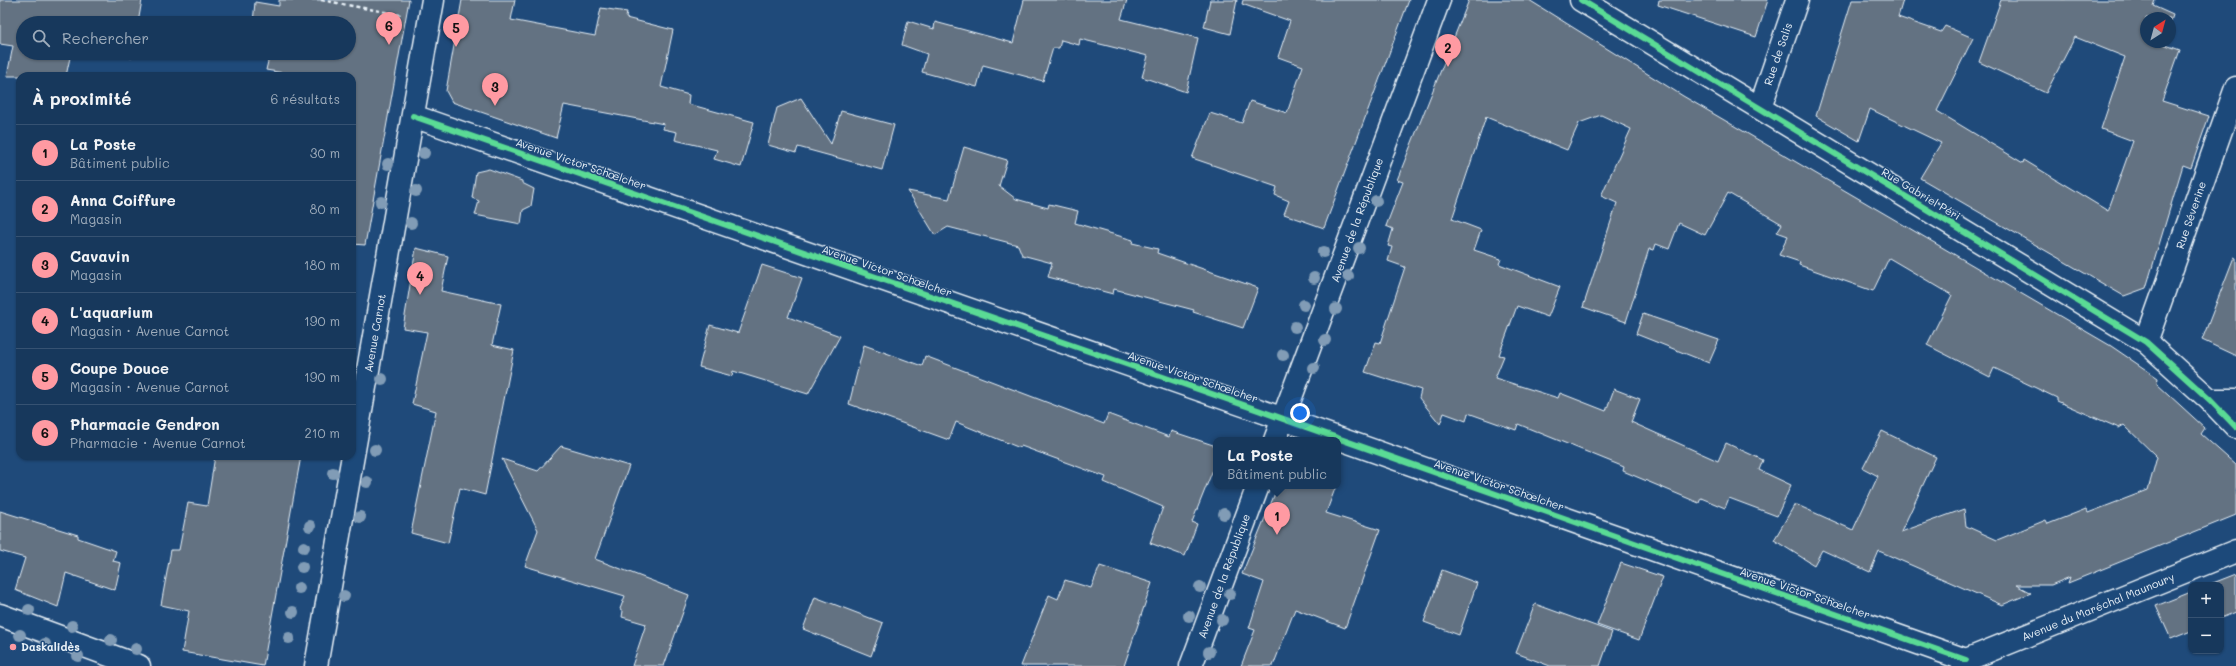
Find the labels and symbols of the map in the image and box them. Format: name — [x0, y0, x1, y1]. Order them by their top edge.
pin: 6 — [376, 12, 402, 45]
north arrow — [2140, 12, 2176, 48]
pin: 5 — [443, 14, 469, 47]
street label: Rue de Salis — [1760, 21, 1795, 87]
pin: 2 — [1435, 34, 1461, 67]
pin: 3 — [482, 73, 508, 106]
street label: Avenue Victor Schœlcher — [514, 134, 648, 193]
street label: Avenue de la République — [1327, 155, 1386, 284]
street label: Rue Gabriel Péri — [1879, 164, 1964, 223]
street label: Rue Séverine — [2172, 179, 2209, 251]
street label: Avenue Victor Schœlcher — [820, 241, 954, 300]
pin: 4 — [407, 262, 433, 295]
street label: Avenue Carnot — [360, 292, 389, 373]
street label: Avenue Victor Schœlcher — [1126, 347, 1260, 406]
your location — [1290, 403, 1310, 423]
street label: Avenue Victor Schœlcher — [1432, 455, 1566, 514]
pin: 1 — [1264, 502, 1290, 535]
street label: Avenue de la République — [1194, 511, 1253, 640]
street label: Avenue Victor Schœlcher — [1738, 563, 1872, 622]
street label: Avenue du Maréchal Maunoury — [2019, 569, 2177, 644]
place label: Daskalidès — [21, 639, 80, 654]
marker: Daskalidès — [8, 642, 18, 652]

